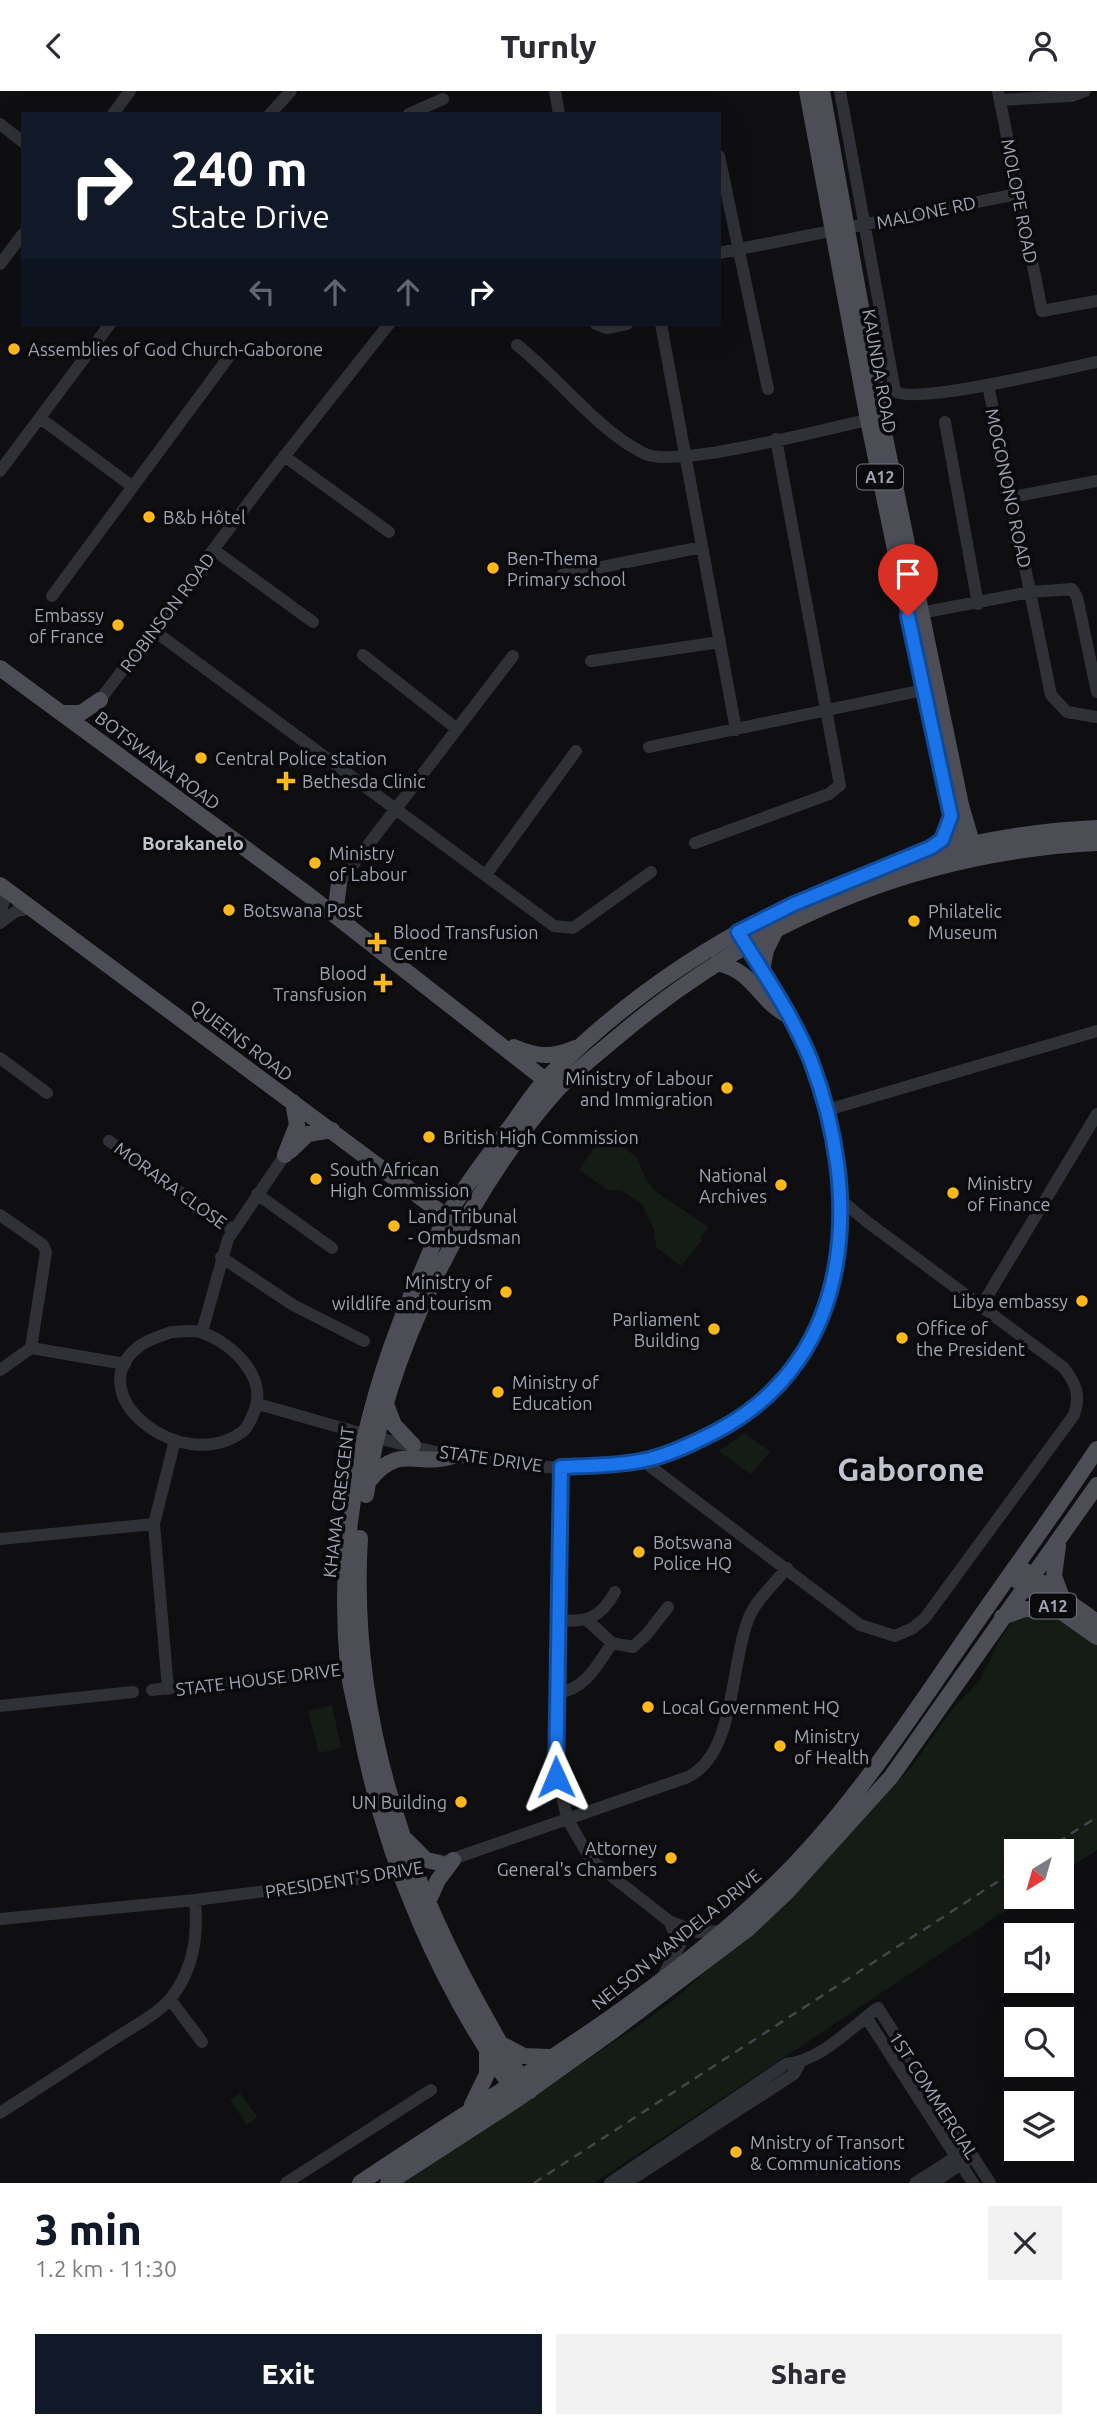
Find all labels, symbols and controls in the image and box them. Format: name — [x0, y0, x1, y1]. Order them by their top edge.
icon: back — [35, 27, 73, 65]
icon: person — [1024, 27, 1062, 65]
text: Turnly — [501, 28, 596, 64]
street label: MOLOPE ROAD — [998, 137, 1042, 265]
icon: right — [56, 140, 147, 231]
text: 240 m — [171, 140, 308, 195]
street label: MALONE RD — [875, 192, 977, 232]
text: State Drive — [171, 198, 330, 234]
icon: left — [243, 273, 281, 311]
icon: ahead — [316, 273, 354, 311]
icon: ahead — [389, 273, 427, 311]
icon: right — [462, 273, 500, 311]
street label: KAUNDA ROAD — [859, 307, 901, 435]
place label: Assemblies of God Church-Gaborone — [28, 339, 323, 359]
marker: Assemblies of God Church-Gaborone — [6, 341, 22, 357]
street label: MOGONONO ROAD — [982, 406, 1036, 570]
road number: A12 — [857, 465, 903, 489]
place label: B&b Hôtel — [163, 507, 246, 527]
marker: B&b Hôtel — [141, 509, 157, 525]
pin — [878, 544, 938, 616]
place label: Ben-Thema Primary school — [507, 548, 626, 589]
street label: ROBINSON ROAD — [116, 549, 218, 675]
icon: arrive — [889, 555, 927, 593]
marker: Ben-Thema Primary school — [485, 560, 501, 576]
place label: Embassy of France — [29, 605, 104, 646]
marker: Embassy of France — [110, 617, 126, 633]
street label: BOTSWANA ROAD — [92, 707, 224, 813]
place label: Central Police station — [215, 748, 387, 768]
marker: Central Police station — [193, 750, 209, 766]
marker: Bethesda Clinic — [276, 771, 296, 791]
place label: Bethesda Clinic — [302, 771, 426, 791]
district label: Borakanelo — [142, 832, 244, 854]
place label: Ministry of Labour — [329, 843, 407, 884]
marker: Ministry of Labour — [307, 855, 323, 871]
place label: Botswana Post — [243, 900, 363, 920]
place label: Philatelic Museum — [928, 901, 1002, 942]
marker: Botswana Post — [221, 902, 237, 918]
marker: Philatelic Museum — [906, 913, 922, 929]
place label: Blood Transfusion Centre — [393, 922, 539, 963]
marker: Blood Transfusion Centre — [367, 932, 387, 952]
place label: Blood Transfusion — [273, 963, 367, 1004]
marker: Blood Transfusion — [373, 973, 393, 993]
street label: QUEENS ROAD — [187, 995, 297, 1086]
place label: Ministry of Labour and Immigration — [565, 1068, 713, 1109]
marker: Ministry of Labour and Immigration — [719, 1080, 735, 1096]
place label: British High Commission — [443, 1127, 639, 1147]
marker: British High Commission — [421, 1129, 437, 1145]
street label: MORARA CLOSE — [111, 1138, 231, 1232]
place label: South African High Commission — [330, 1159, 469, 1200]
place label: National Archives — [699, 1165, 767, 1206]
marker: South African High Commission — [308, 1171, 324, 1187]
place label: Ministry of Finance — [967, 1173, 1050, 1214]
marker: National Archives — [773, 1177, 789, 1193]
marker: Ministry of Finance — [945, 1185, 961, 1201]
place label: Land Tribunal - Ombudsman — [408, 1206, 521, 1247]
marker: Land Tribunal - Ombudsman — [386, 1218, 402, 1234]
place label: Ministry of wildlife and tourism — [332, 1272, 492, 1313]
marker: Ministry of wildlife and tourism — [498, 1284, 514, 1300]
place label: Libya embassy — [952, 1291, 1068, 1311]
marker: Libya embassy — [1074, 1293, 1090, 1309]
place label: Parliament Building — [612, 1309, 700, 1350]
place label: Office of the President — [916, 1318, 1025, 1359]
marker: Parliament Building — [706, 1321, 722, 1337]
marker: Office of the President — [894, 1330, 910, 1346]
place label: Ministry of Education — [512, 1372, 599, 1413]
marker: Ministry of Education — [490, 1384, 506, 1400]
street label: KHAMA CRESCENT — [319, 1425, 357, 1579]
street label: STATE DRIVE — [438, 1441, 544, 1475]
district label: Gaborone — [837, 1451, 985, 1487]
place label: Botswana Police HQ — [653, 1532, 733, 1574]
marker: Botswana Police HQ — [631, 1544, 647, 1560]
road number: A12 — [1030, 1593, 1076, 1618]
street label: STATE HOUSE DRIVE — [174, 1659, 342, 1699]
place label: Local Government HQ — [662, 1697, 840, 1718]
marker: Local Government HQ — [640, 1699, 656, 1715]
place label: Ministry of Health — [794, 1726, 869, 1767]
marker: Ministry of Health — [772, 1738, 788, 1754]
position arrow — [519, 1740, 593, 1814]
place label: UN Building — [351, 1792, 447, 1812]
marker: UN Building — [453, 1794, 469, 1810]
place label: Attorney General's Chambers — [497, 1838, 657, 1879]
north arrow — [1004, 1839, 1074, 1909]
map controls — [1004, 1839, 1074, 2161]
marker: Attorney General's Chambers — [663, 1850, 679, 1866]
street label: PRESIDENT'S DRIVE — [264, 1857, 424, 1901]
street label: NELSON MANDELA DRIVE — [588, 1865, 764, 2013]
button: sound — [1004, 1923, 1074, 1993]
button: search — [1004, 2007, 1074, 2077]
street label: 1ST COMMERCIAL — [885, 2028, 983, 2162]
button: layers — [1004, 2091, 1074, 2161]
place label: Mnistry of Transort & Communications — [750, 2132, 905, 2173]
marker: Mnistry of Transort & Communications — [728, 2144, 744, 2160]
text: 3 min — [35, 2206, 142, 2253]
button: close — [988, 2206, 1062, 2280]
text: 1.2 km · 11:30 — [35, 2256, 177, 2281]
button: Exit — [35, 2334, 542, 2414]
button: Share — [556, 2334, 1062, 2414]

